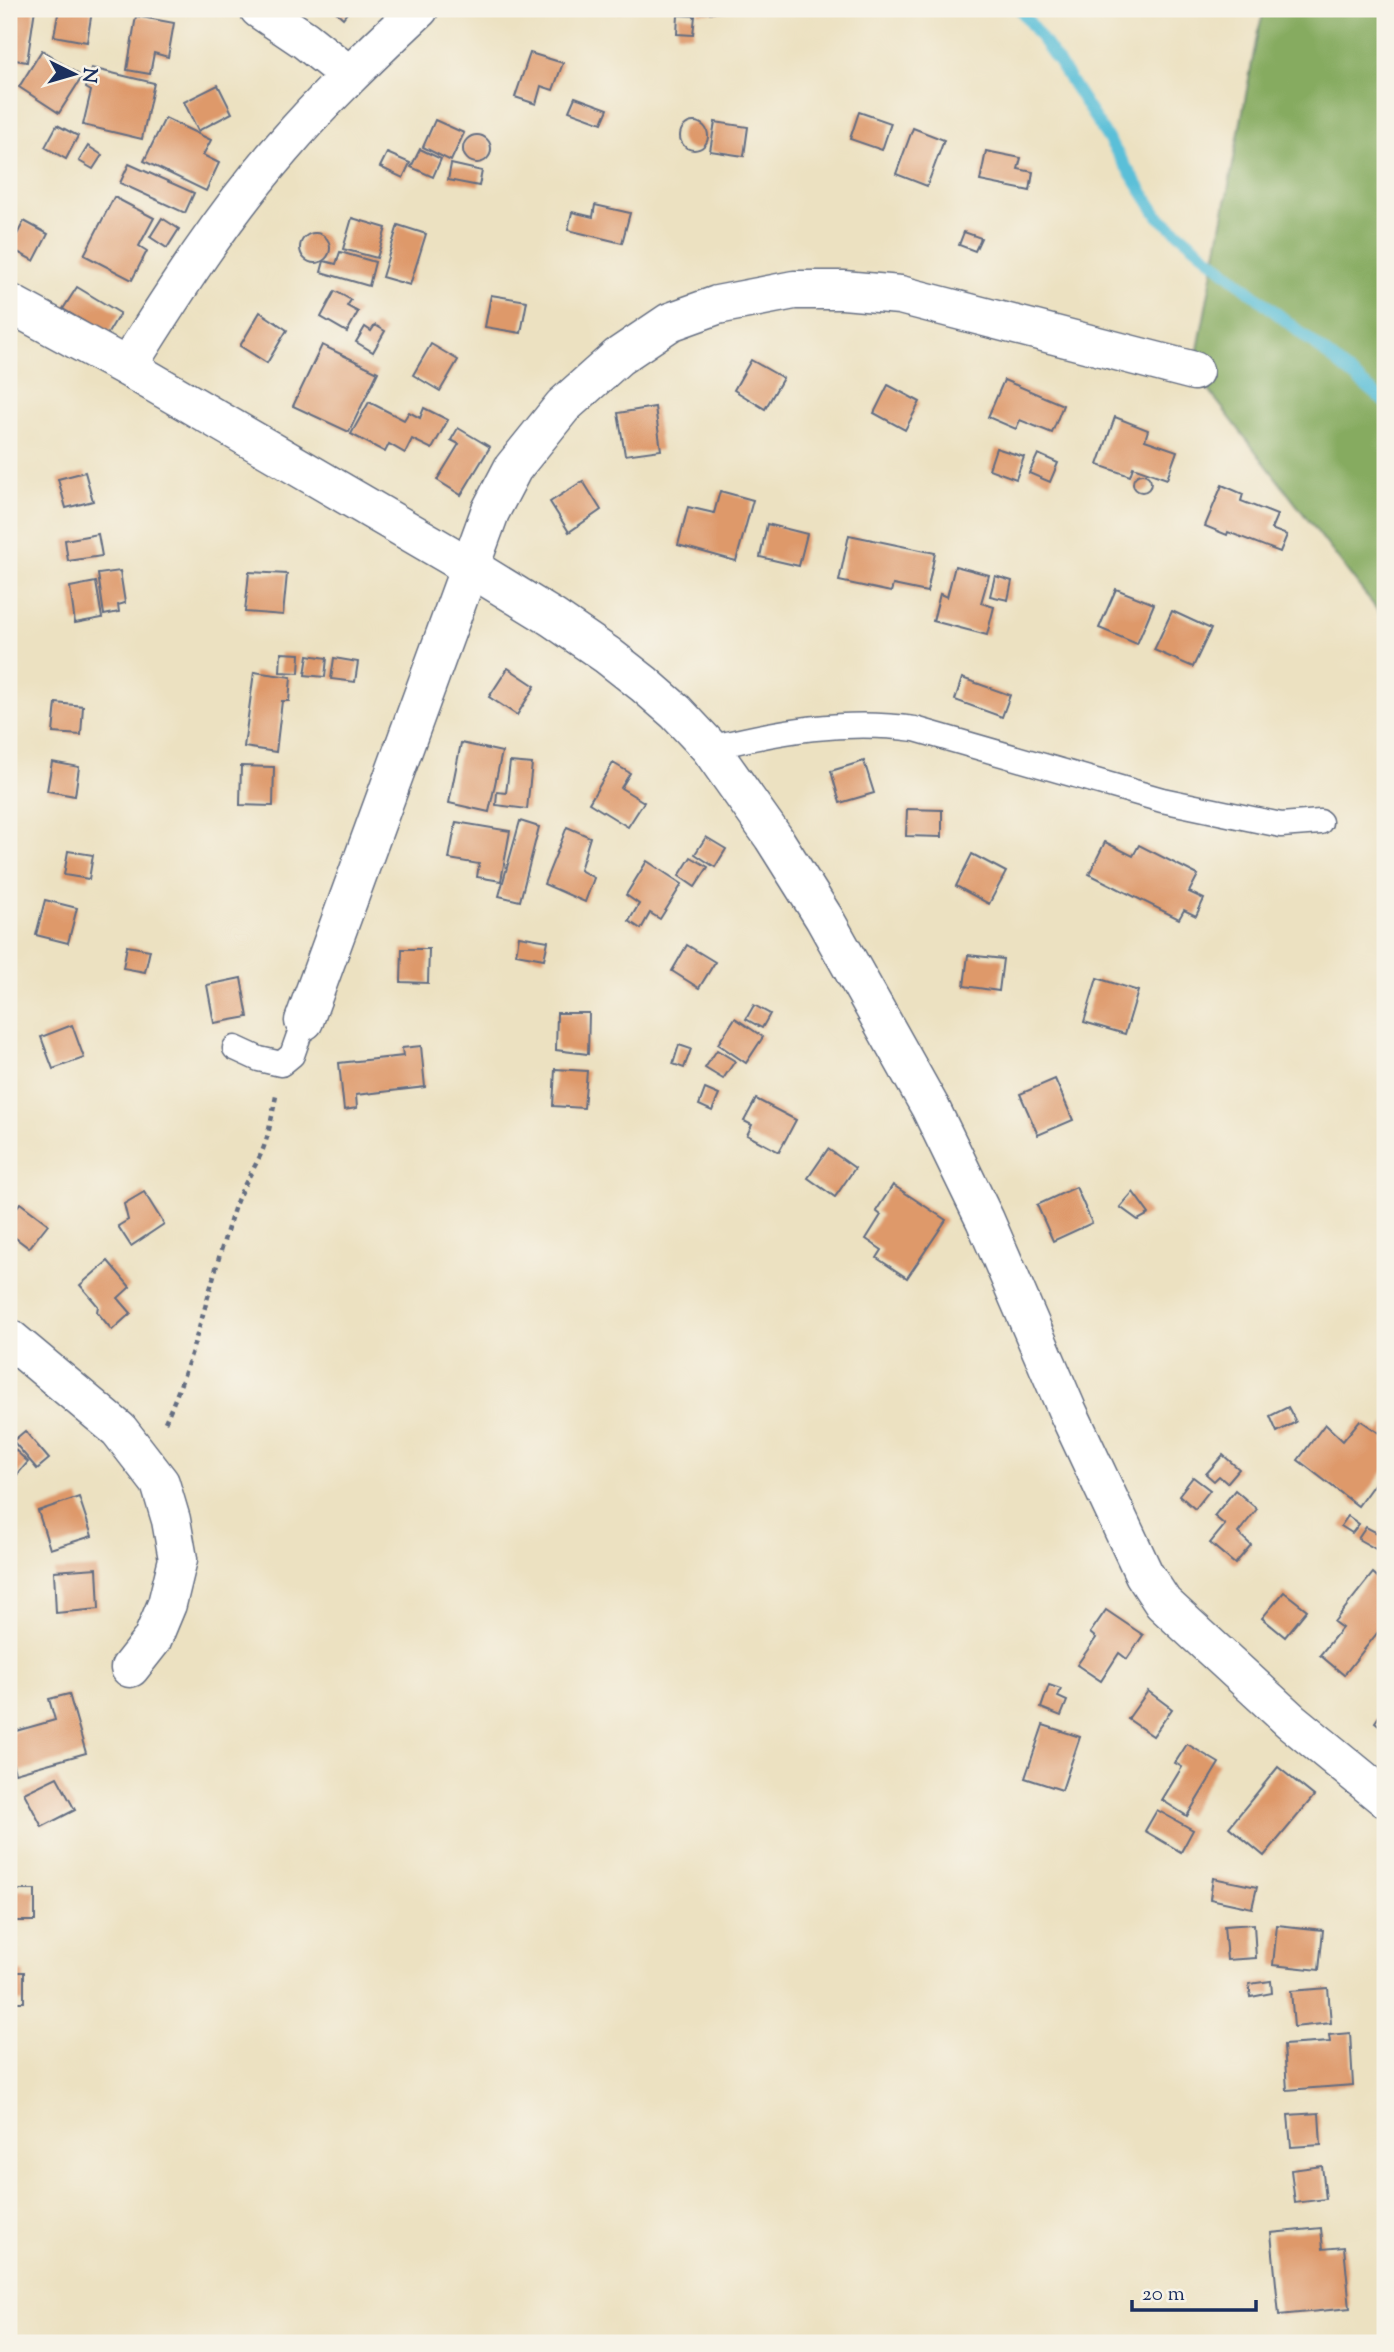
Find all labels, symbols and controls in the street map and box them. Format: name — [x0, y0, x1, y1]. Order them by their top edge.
north arrow — [38, 38, 108, 108]
text: N — [74, 67, 103, 84]
scale bar — [1132, 2268, 1256, 2312]
text: 20 m — [1142, 2280, 1185, 2310]

